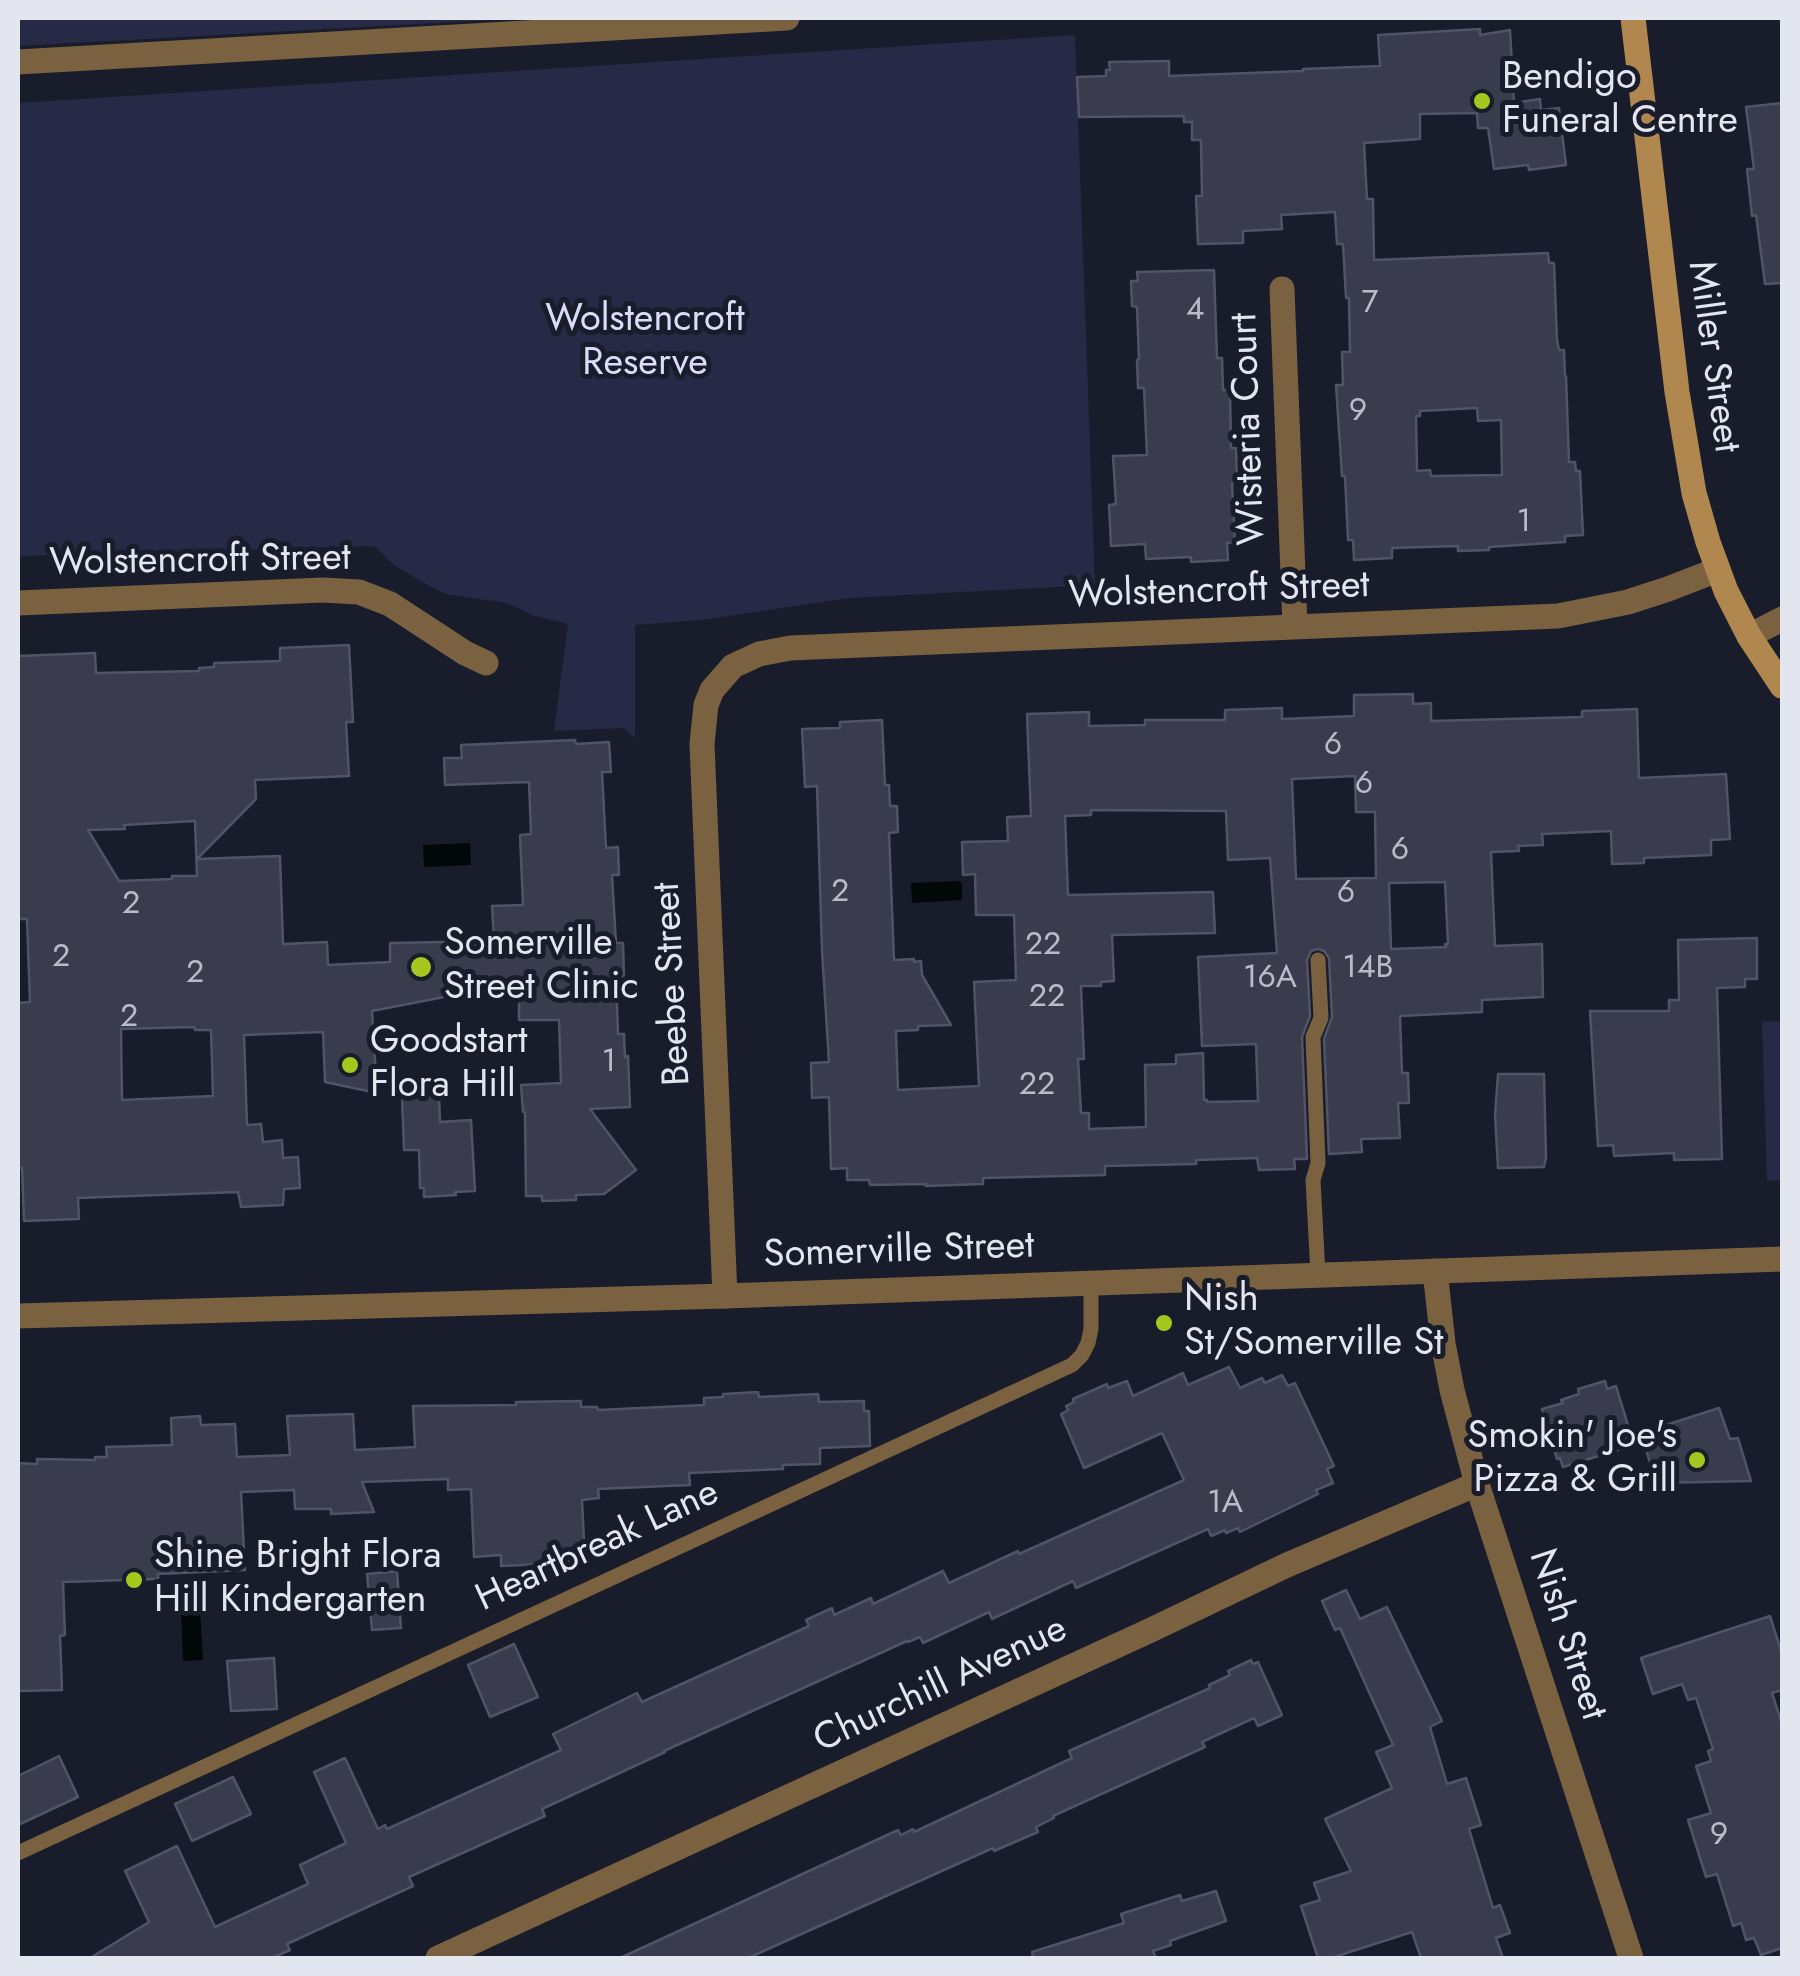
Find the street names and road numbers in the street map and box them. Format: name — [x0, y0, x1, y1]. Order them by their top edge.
street label: Miller Street — [1676, 258, 1748, 456]
street label: Wisteria Court — [1223, 312, 1277, 546]
street label: Wolstencroft Street — [49, 537, 351, 587]
street label: Wolstencroft Street — [1068, 564, 1370, 620]
street label: Beebe Street — [646, 881, 702, 1087]
street label: Somerville Street — [763, 1224, 1035, 1280]
street label: Heartbreak Lane — [470, 1471, 726, 1623]
street label: Nish Street — [1517, 1544, 1615, 1726]
street label: Churchill Avenue — [807, 1608, 1075, 1764]

